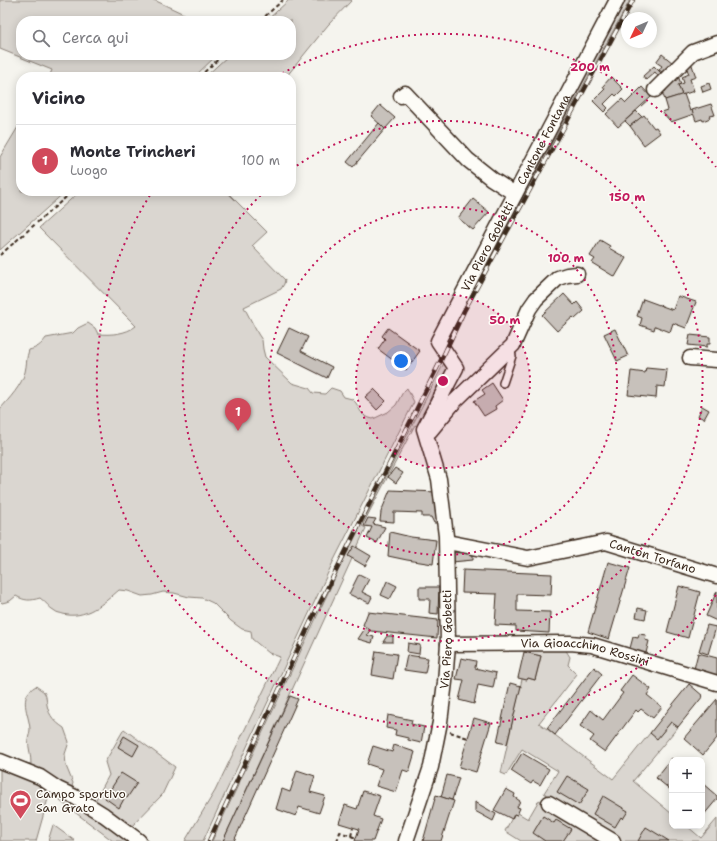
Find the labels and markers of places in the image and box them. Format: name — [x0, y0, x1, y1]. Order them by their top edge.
centre of rings — [436, 374, 450, 388]
pin: 1 — [225, 398, 251, 431]
place label: Campo sportivo San Grato — [36, 786, 126, 816]
sports icon: Campo sportivo San Grato — [8, 788, 34, 821]

